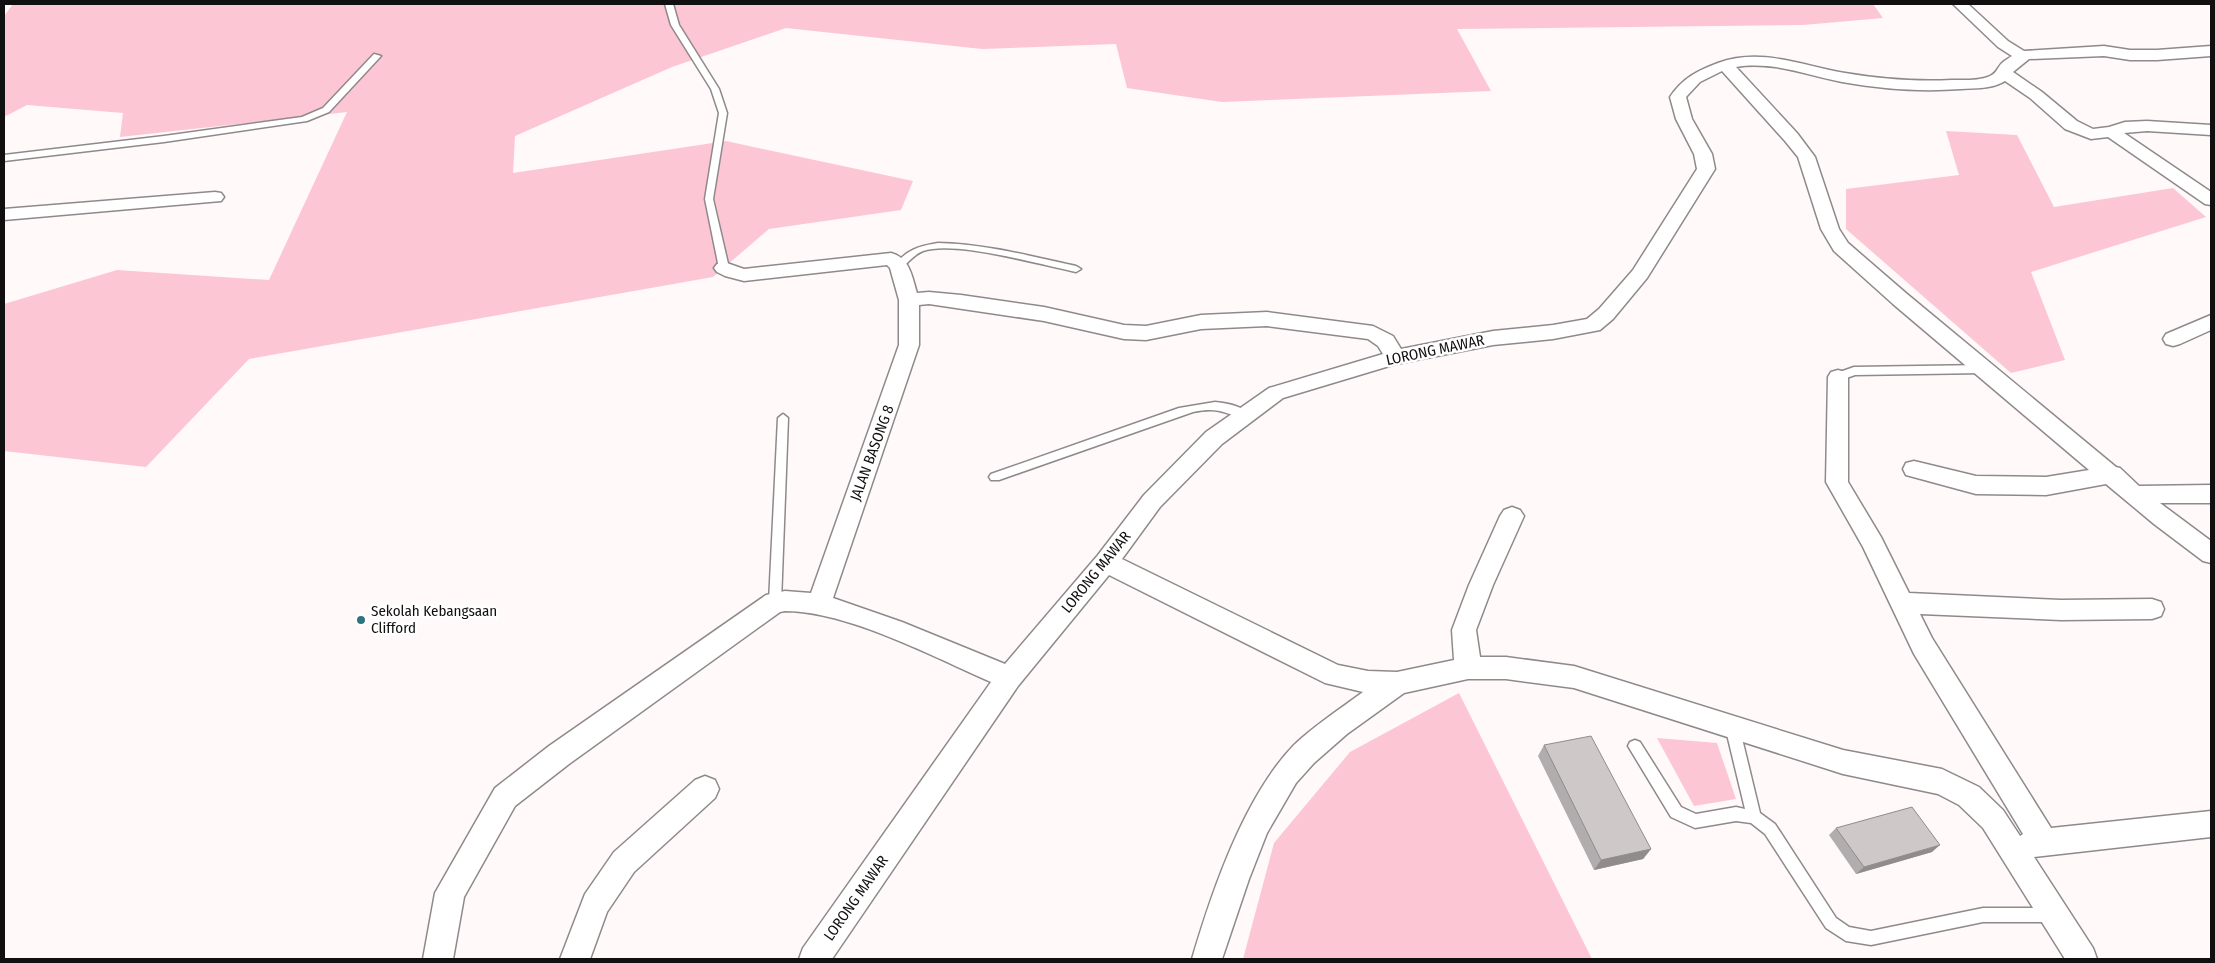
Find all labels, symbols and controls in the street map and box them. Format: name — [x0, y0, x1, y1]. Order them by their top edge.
street label: LORONG MAWAR — [1384, 331, 1486, 369]
street label: JALAN BASONG 8 — [846, 403, 898, 503]
street label: LORONG MAWAR — [1058, 528, 1134, 616]
place label: Sekolah Kebangsaan Clifford — [371, 602, 497, 637]
marker: Sekolah Kebangsaan Clifford — [355, 614, 367, 626]
street label: LORONG MAWAR — [820, 852, 892, 944]

